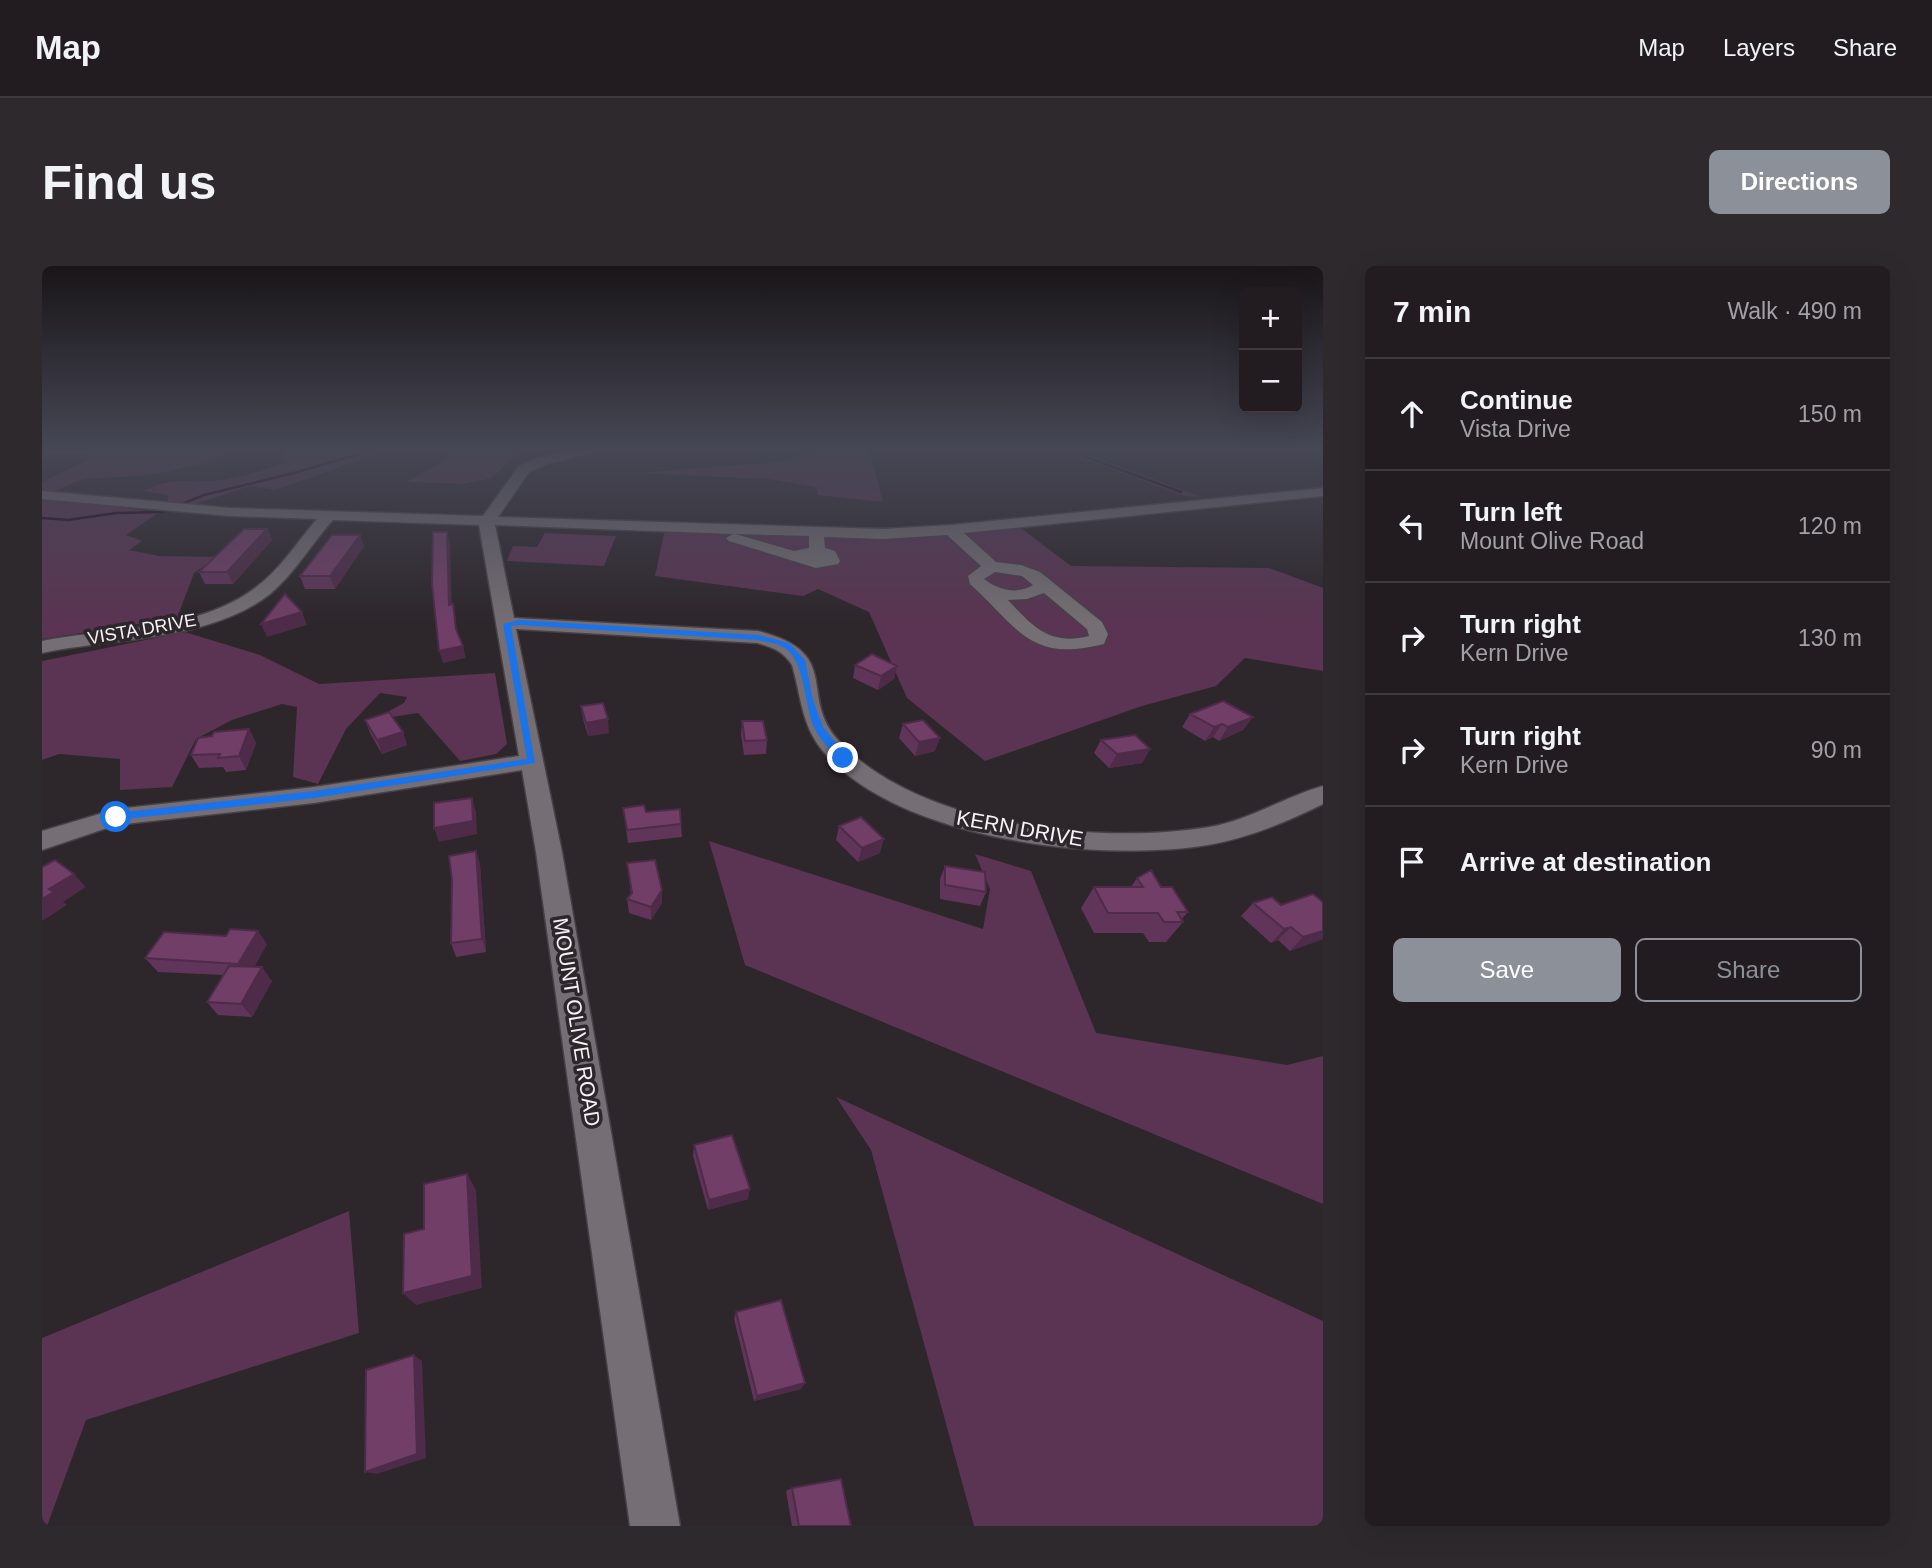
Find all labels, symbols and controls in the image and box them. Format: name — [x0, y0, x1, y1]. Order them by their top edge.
text: Map — [35, 29, 101, 66]
text: Map — [1638, 34, 1685, 61]
text: Layers — [1723, 34, 1795, 61]
text: Share — [1833, 34, 1897, 61]
button: Directions — [1709, 150, 1890, 214]
text: Find us — [42, 155, 216, 209]
map controls — [1239, 287, 1302, 413]
button: + — [1239, 287, 1302, 350]
text: 7 min — [1393, 295, 1471, 328]
text: Walk · 490 m — [1727, 298, 1862, 324]
button: − — [1239, 350, 1302, 413]
text: Continue — [1460, 385, 1573, 415]
icon: ahead — [1393, 395, 1431, 433]
text: 150 m — [1798, 401, 1862, 427]
text: Vista Drive — [1460, 416, 1571, 442]
text: Turn left — [1460, 497, 1562, 527]
icon: left — [1393, 507, 1431, 545]
text: 120 m — [1798, 513, 1862, 539]
text: Mount Olive Road — [1460, 528, 1644, 554]
text: Turn right — [1460, 609, 1581, 639]
street label: VISTA DRIVE — [86, 610, 198, 648]
icon: right — [1393, 619, 1431, 657]
text: 130 m — [1798, 625, 1862, 651]
text: Kern Drive — [1460, 640, 1569, 666]
text: Turn right — [1460, 721, 1581, 751]
icon: right — [1393, 731, 1431, 769]
text: 90 m — [1811, 737, 1862, 763]
route end — [827, 742, 858, 773]
text: Kern Drive — [1460, 752, 1569, 778]
route start — [100, 801, 131, 832]
street label: KERN DRIVE — [955, 806, 1085, 850]
icon: arrive — [1393, 843, 1431, 881]
text: Arrive at destination — [1460, 847, 1711, 877]
street label: MOUNT OLIVE ROAD — [549, 916, 605, 1128]
button: Save — [1393, 938, 1621, 1002]
button: Share — [1635, 938, 1862, 1002]

